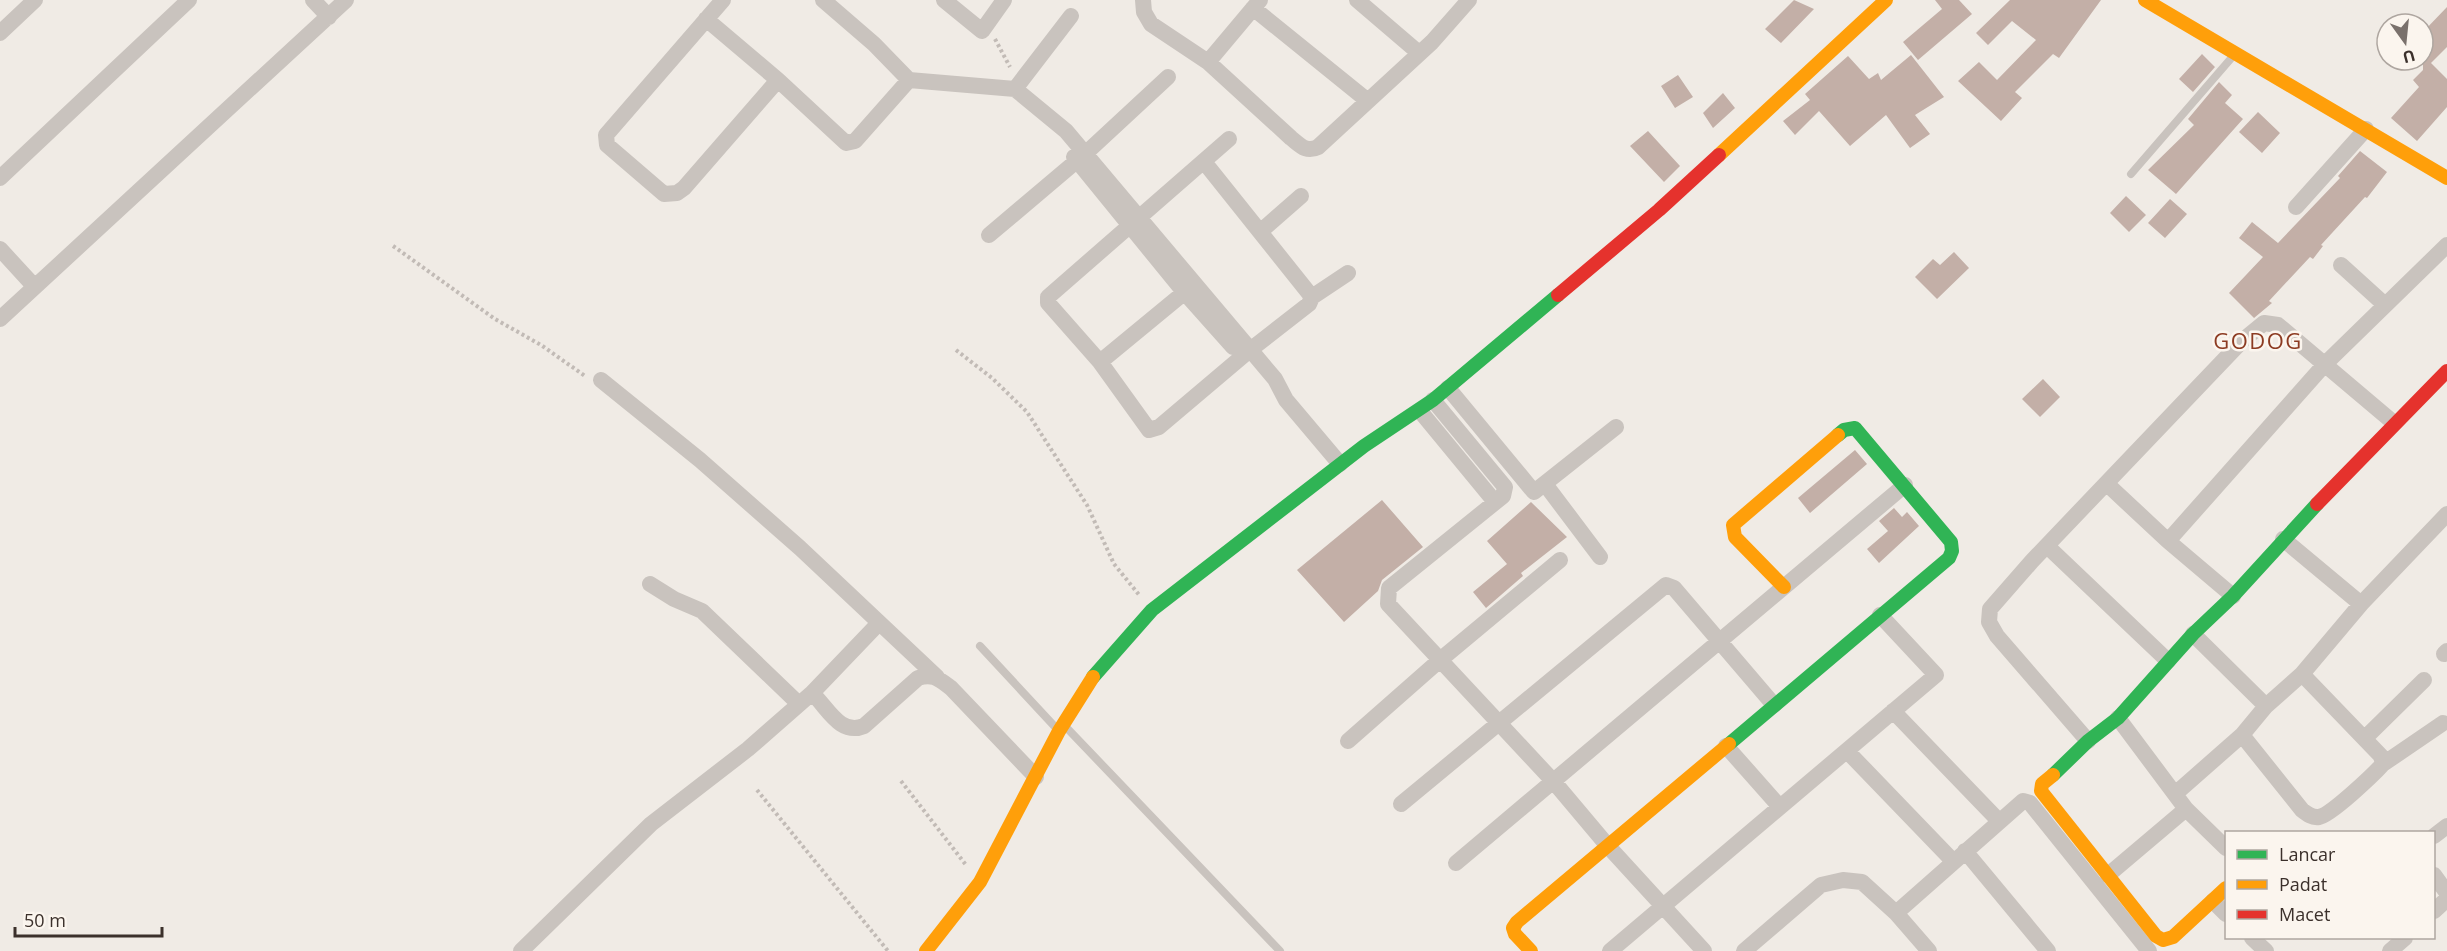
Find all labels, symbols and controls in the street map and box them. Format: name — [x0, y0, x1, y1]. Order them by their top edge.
north arrow — [2375, 12, 2435, 72]
text: U — [2400, 44, 2418, 69]
district label: GODOG — [2213, 325, 2303, 355]
legend — [2225, 831, 2435, 939]
text: Lancar — [2279, 842, 2336, 866]
text: Padat — [2279, 872, 2327, 896]
scale bar — [15, 900, 162, 938]
text: Macet — [2279, 902, 2330, 926]
text: 50 m — [24, 908, 66, 932]

